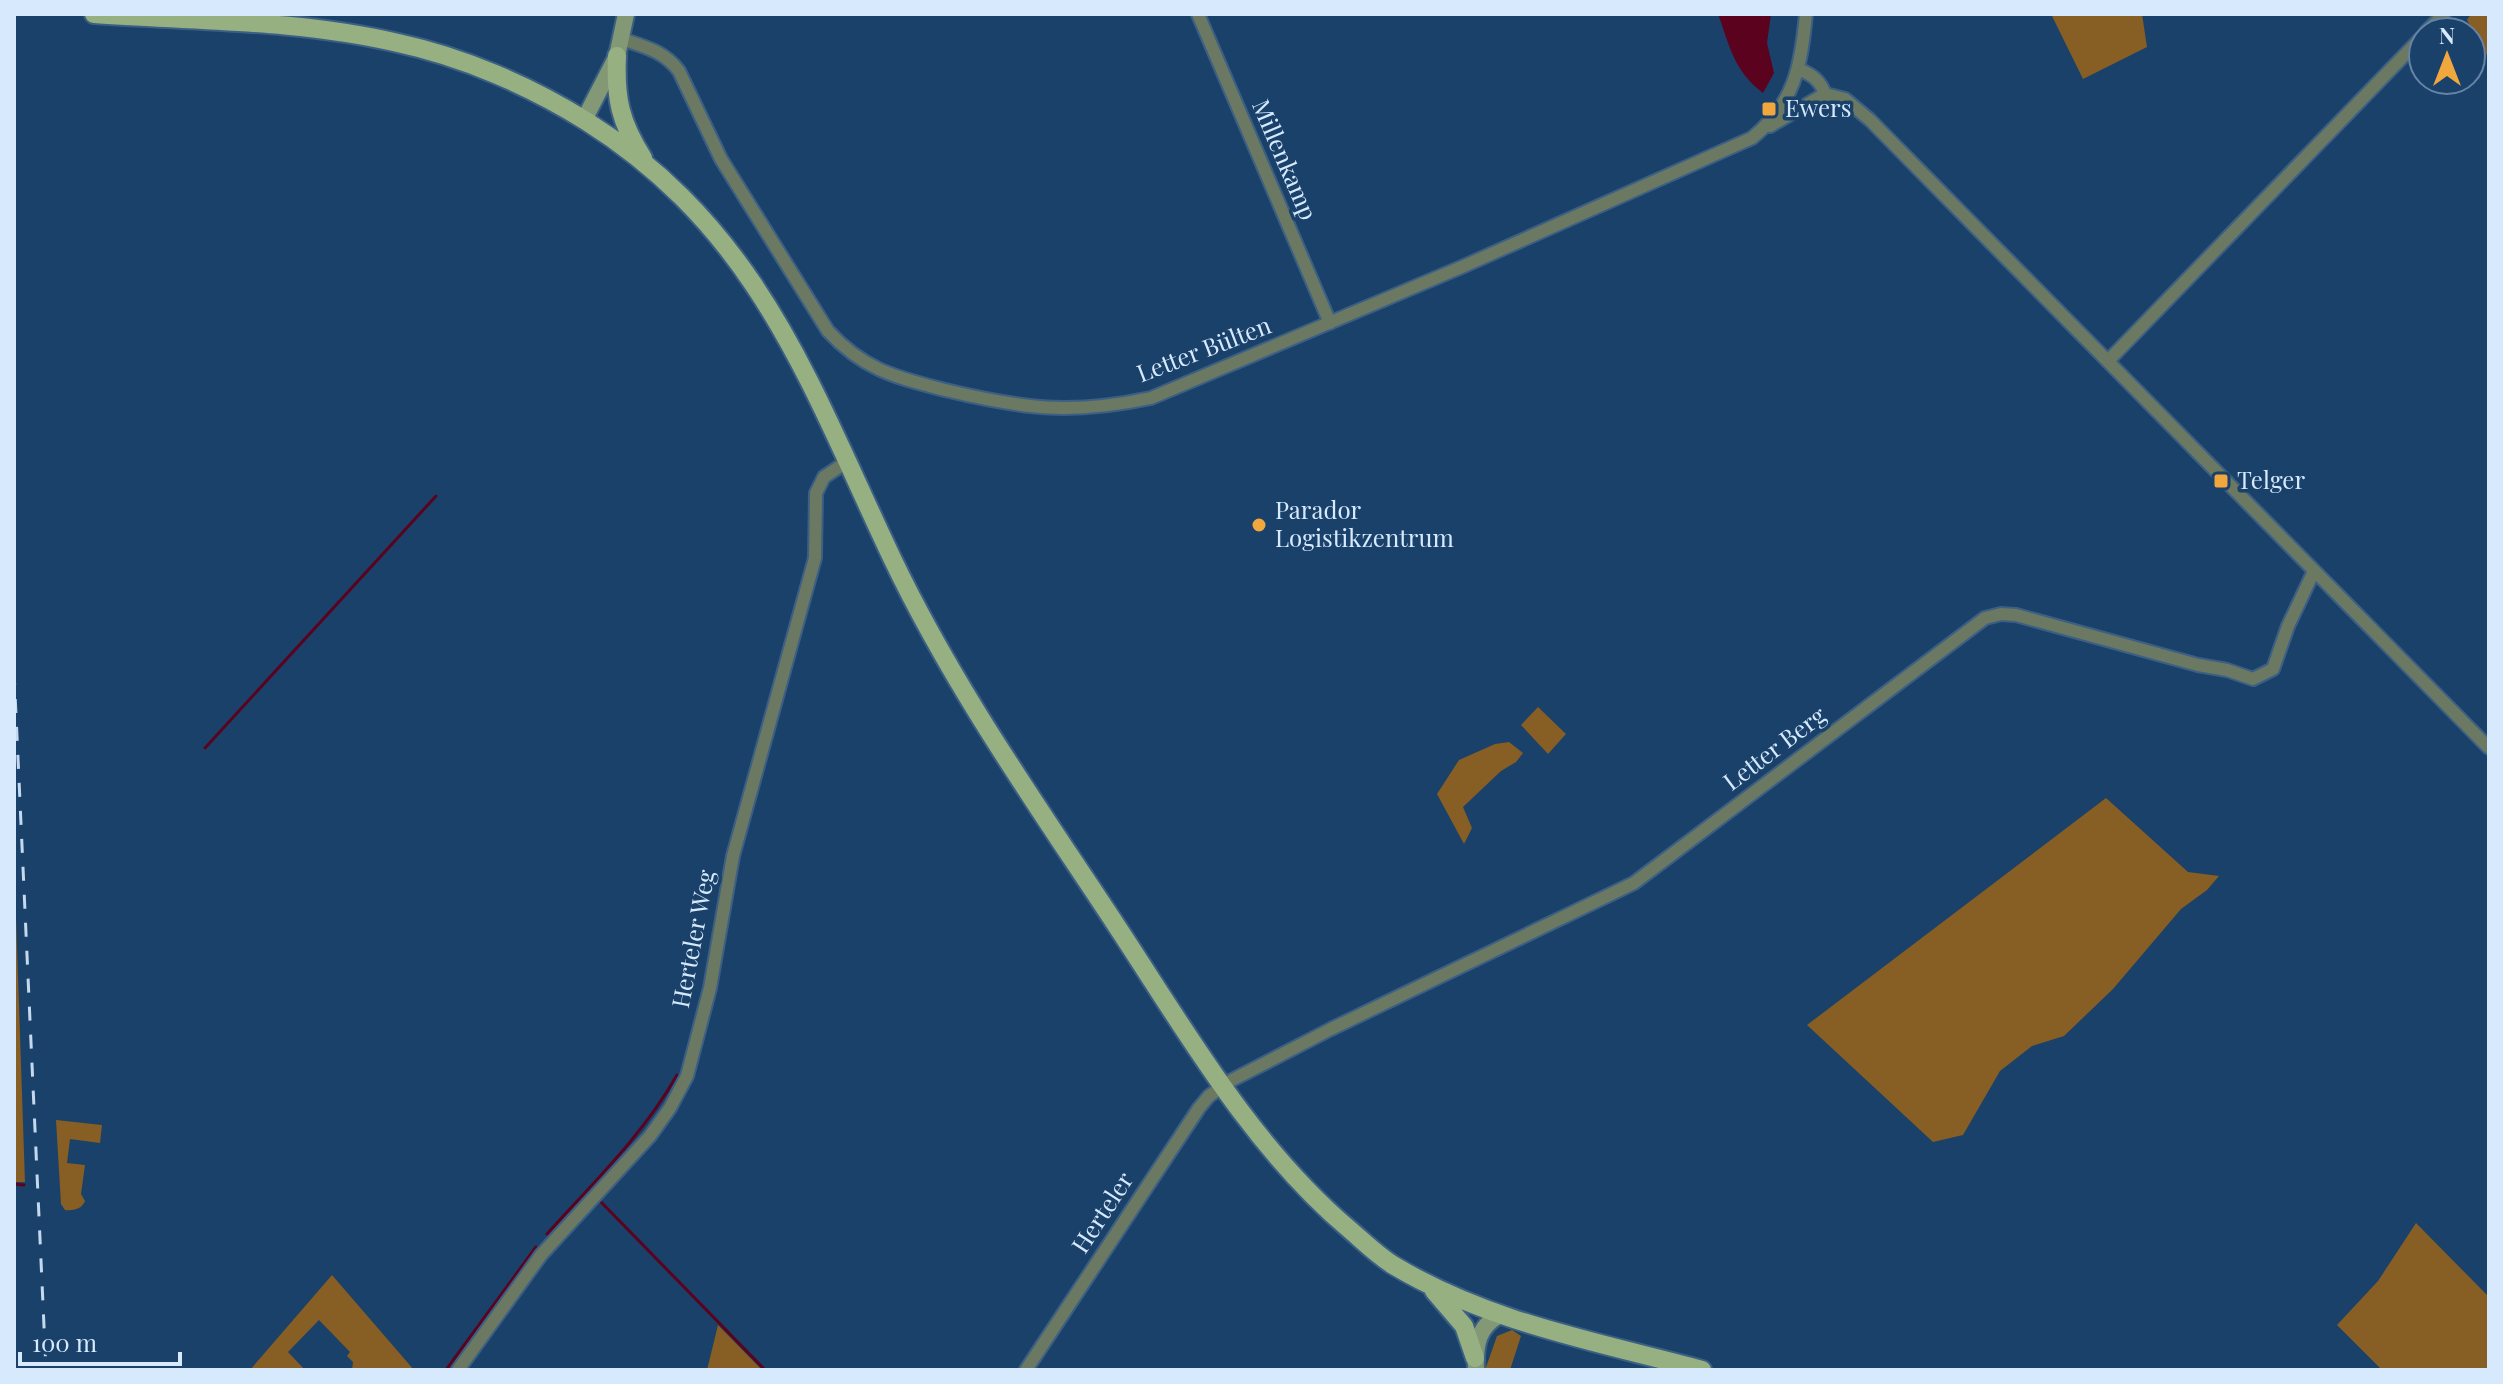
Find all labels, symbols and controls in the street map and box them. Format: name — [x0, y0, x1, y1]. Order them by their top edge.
north arrow — [2407, 16, 2487, 96]
text: N — [2439, 20, 2455, 50]
place label: Ewers — [1785, 91, 1851, 123]
street label: Millenkamp — [1246, 94, 1326, 224]
marker: Ewers — [1760, 100, 1778, 118]
street label: Letter Bülten — [1132, 308, 1275, 388]
place label: Telger — [2237, 463, 2305, 495]
marker: Telger — [2212, 472, 2230, 490]
place label: Parador Logistikzentrum — [1275, 493, 1454, 553]
marker: Parador Logistikzentrum — [1250, 516, 1268, 534]
street label: Letter Berg — [1716, 698, 1832, 797]
street label: Herteler Weg — [663, 866, 721, 1010]
street label: Herteler — [1063, 1165, 1140, 1259]
scale bar — [20, 1316, 180, 1366]
text: 100 m — [32, 1326, 97, 1358]

